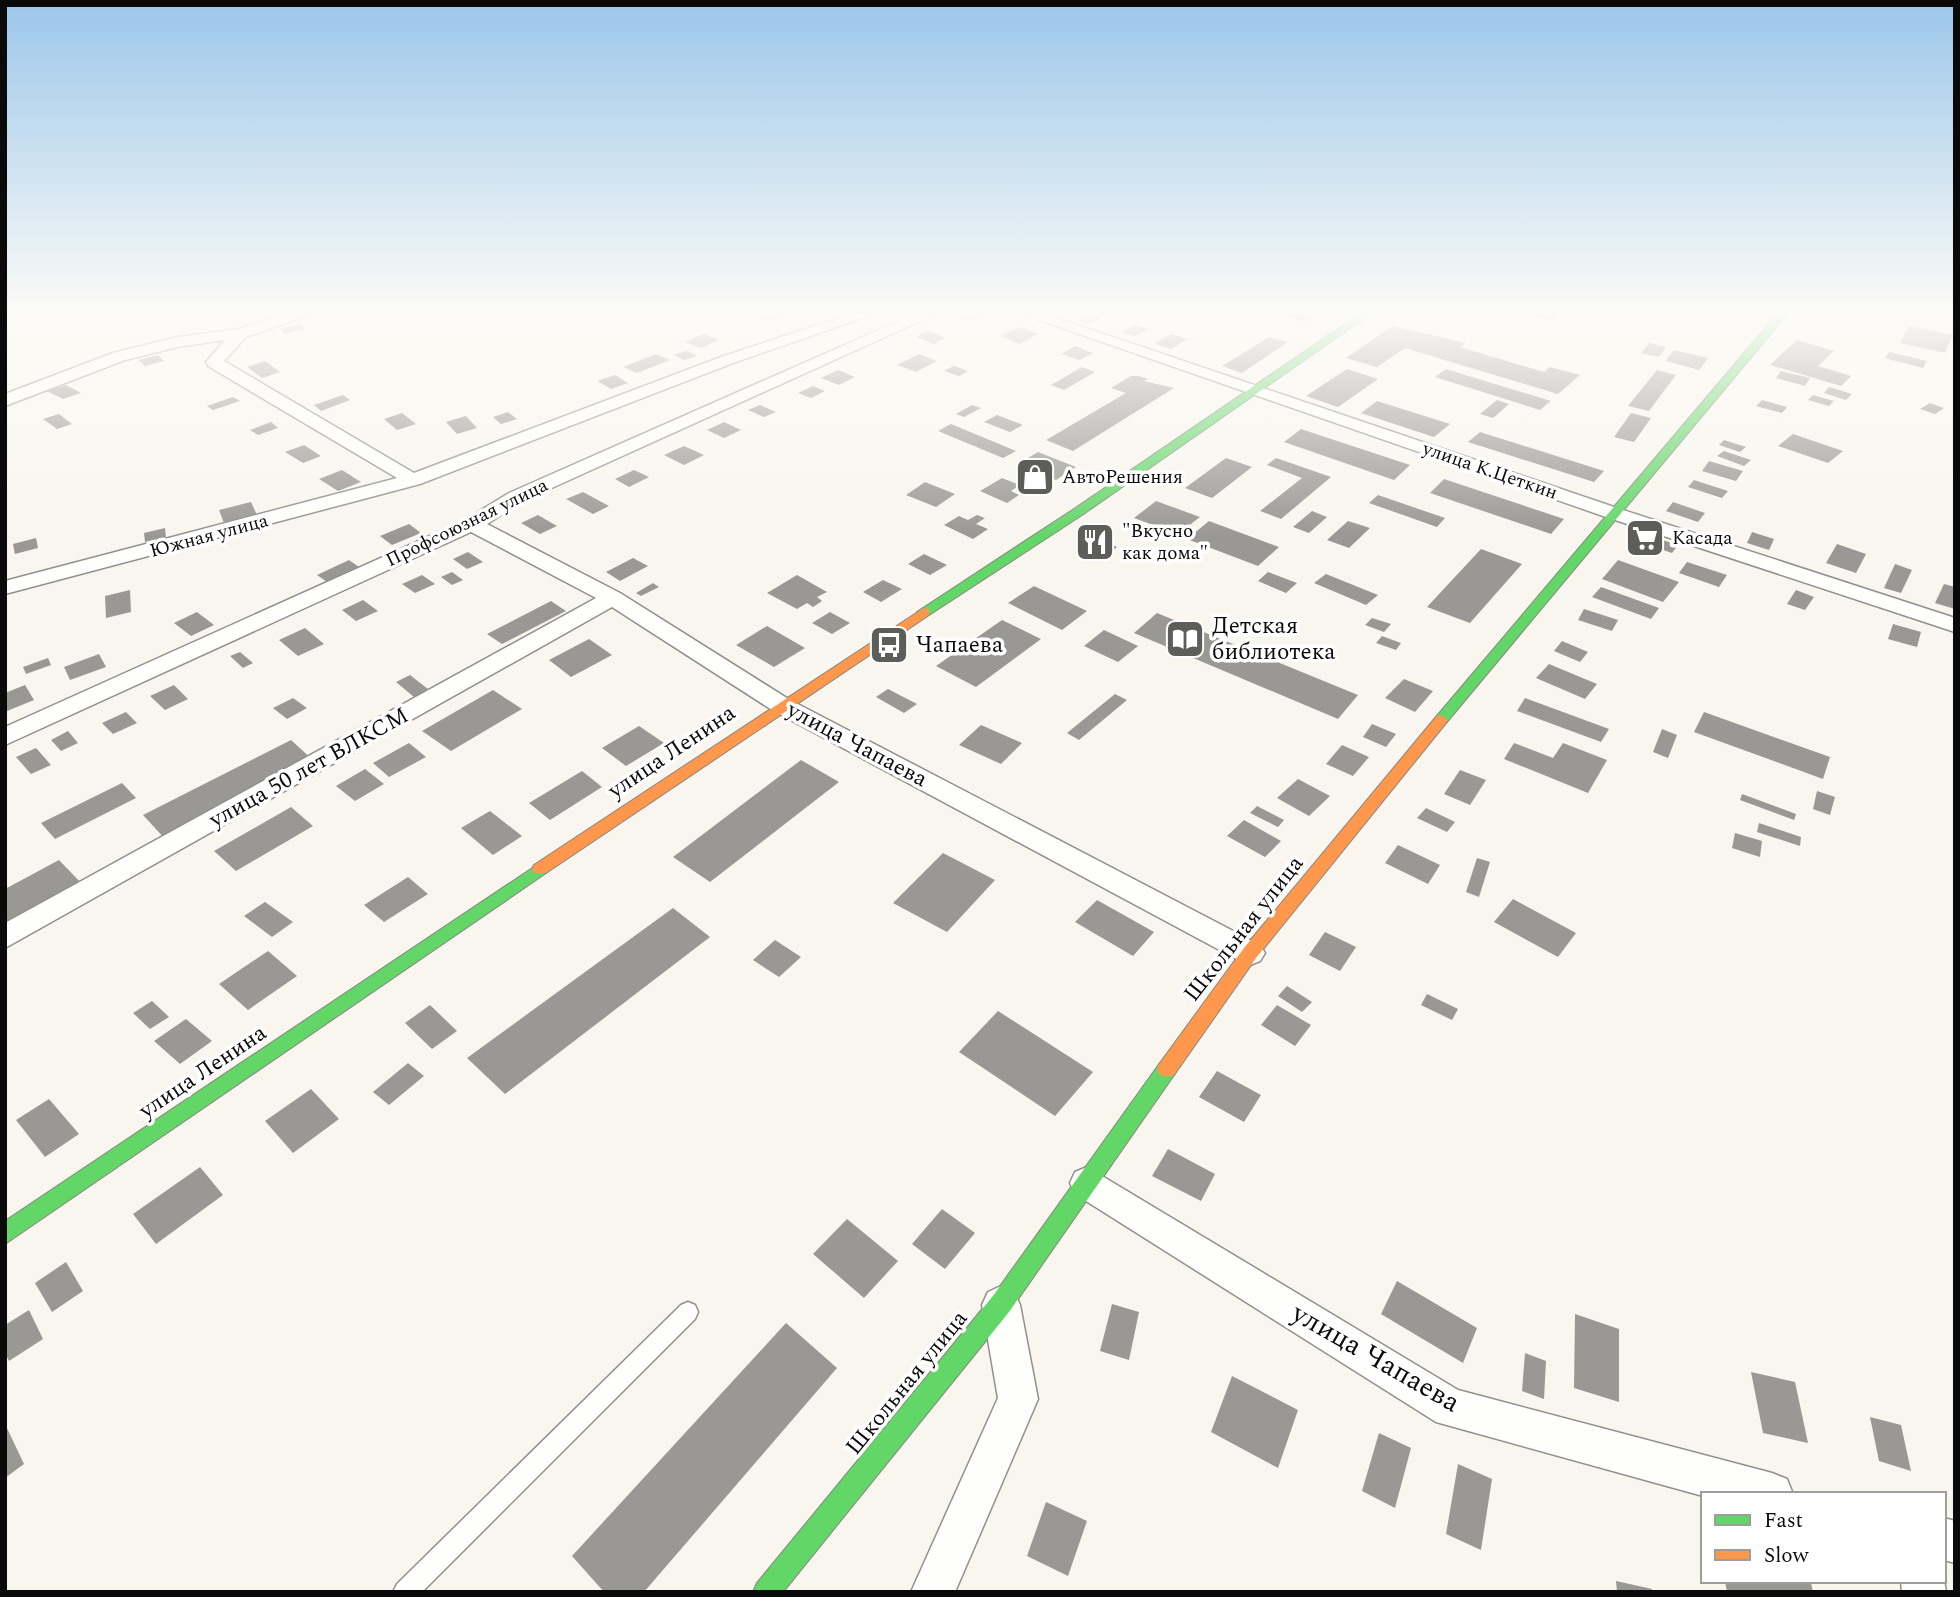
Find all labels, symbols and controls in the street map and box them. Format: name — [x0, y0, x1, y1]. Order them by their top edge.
street label: улица К.Цеткин — [1418, 434, 1561, 508]
shop icon: АвтоРешения — [1014, 456, 1056, 498]
place label: АвтоРешения — [1062, 463, 1183, 492]
street label: Профсоюзная улица — [381, 471, 554, 575]
street label: Южная улица — [146, 506, 272, 566]
place label: "Вкусно как дома" — [1122, 517, 1208, 568]
supermarket icon: Касада — [1624, 517, 1666, 559]
restaurant icon: "Вкусно как дома" — [1074, 521, 1116, 563]
place label: Касада — [1672, 524, 1733, 553]
place label: Детская библиотека — [1212, 609, 1336, 670]
library icon: Детская библиотека — [1164, 618, 1206, 660]
bus stop icon: Чапаева — [868, 624, 910, 666]
place label: Чапаева — [916, 628, 1003, 663]
street label: улица Чапаева — [779, 693, 934, 797]
street label: улица Ленина — [600, 696, 743, 808]
street label: улица 50 лет ВЛКСМ — [202, 699, 415, 838]
street label: Школьная улица — [1175, 848, 1313, 1010]
street label: улица Ленина — [131, 1016, 274, 1128]
street label: улица Чапаева — [1283, 1292, 1469, 1424]
street label: Школьная улица — [837, 1303, 977, 1463]
legend — [1701, 1492, 1946, 1583]
text: Fast — [1764, 1505, 1803, 1537]
text: Slow — [1764, 1540, 1810, 1572]

